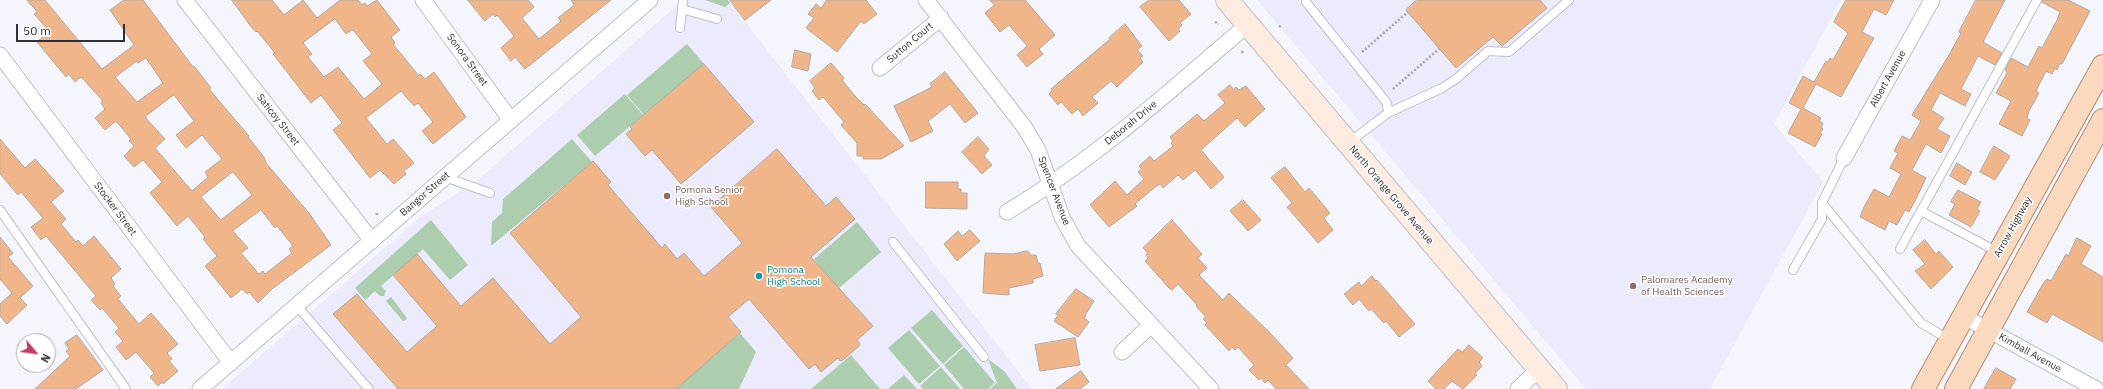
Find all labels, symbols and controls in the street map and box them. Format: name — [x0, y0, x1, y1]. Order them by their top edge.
scale bar — [18, 16, 127, 42]
street label: Sutton Court — [884, 20, 936, 66]
text: 50 m — [23, 23, 51, 38]
street label: Sonora Street — [444, 32, 490, 88]
street label: Albert Avenue — [1867, 48, 1909, 110]
street label: Saticoy Street — [254, 92, 302, 148]
street label: Deborah Drive — [1102, 98, 1160, 148]
street label: North Orange Grove Avenue — [1346, 143, 1436, 247]
street label: Spencer Avenue — [1035, 155, 1073, 227]
street label: Bangor Street — [398, 169, 452, 219]
street label: Stocker Street — [91, 180, 139, 238]
place label: Pomona Senior High School — [675, 184, 743, 208]
marker: Pomona Senior High School — [662, 191, 672, 201]
street label: Arrow Highway — [1991, 195, 2035, 259]
place label: Pomona High School — [767, 264, 820, 288]
marker: Pomona High School — [754, 271, 764, 281]
place label: Palomares Academy of Health Sciences — [1641, 274, 1733, 298]
marker: Palomares Academy of Health Sciences — [1628, 281, 1638, 291]
street label: Kimball Avenue — [1997, 331, 2063, 375]
north arrow — [16, 333, 56, 373]
text: N — [38, 351, 54, 365]

